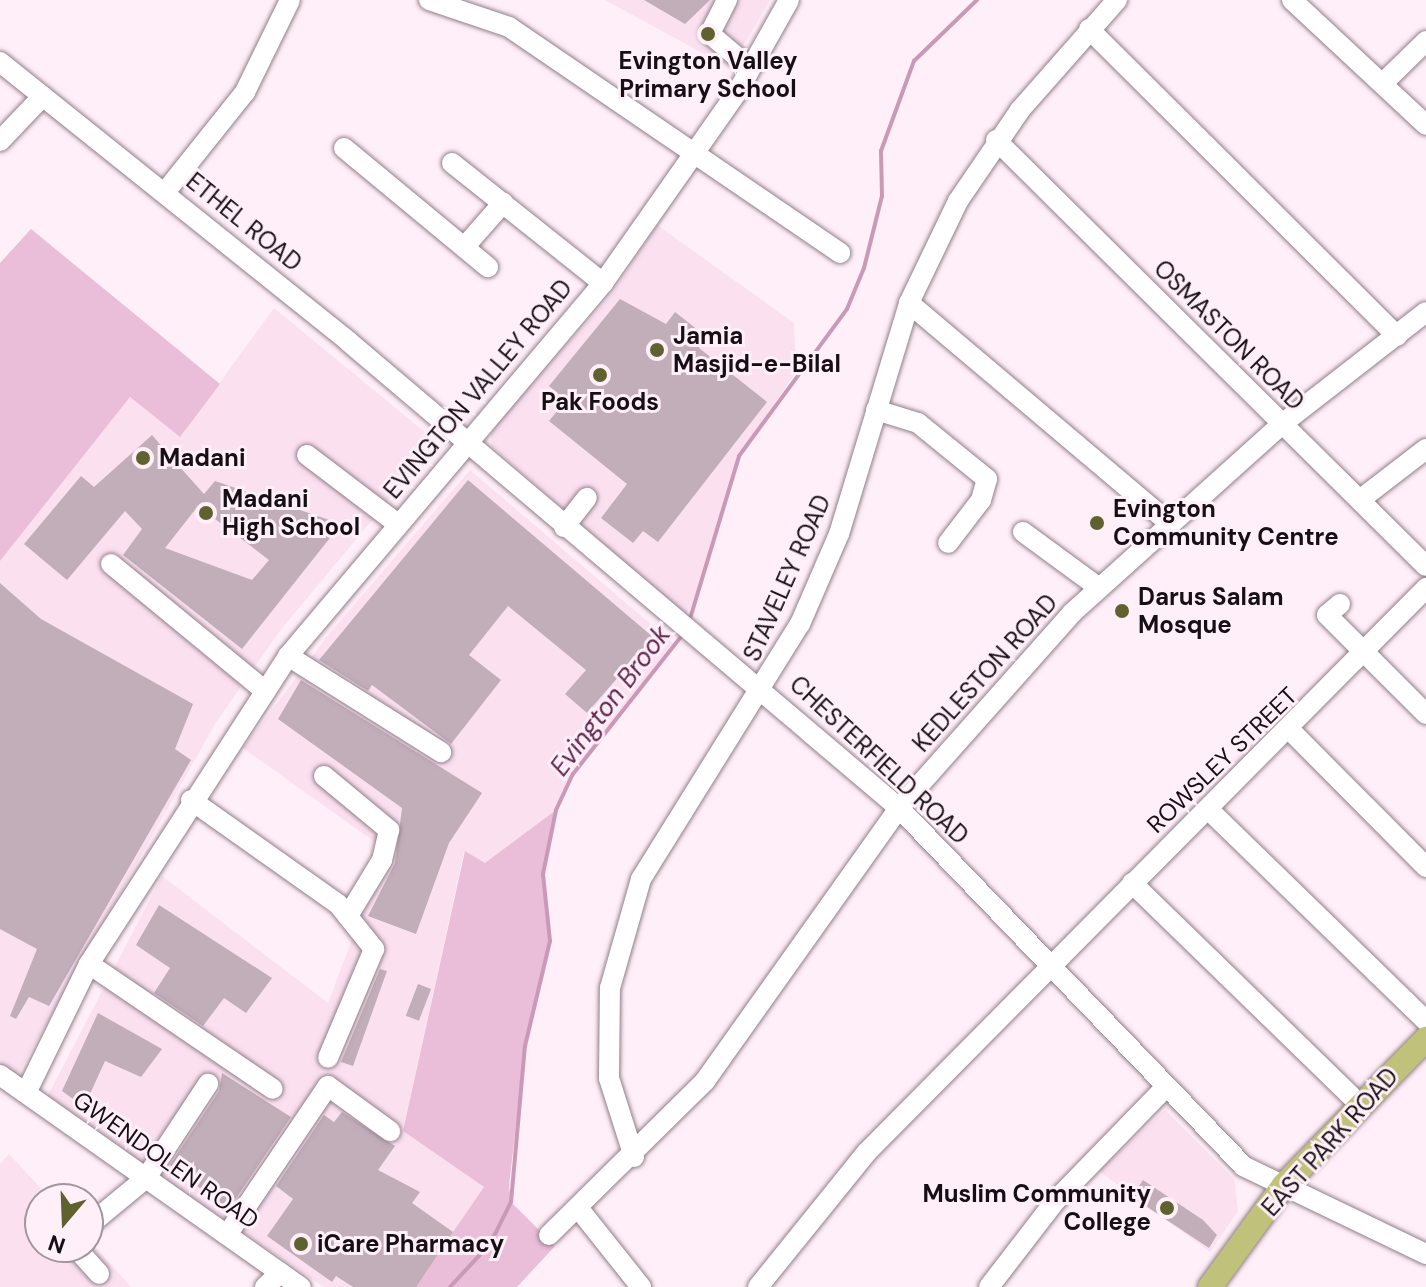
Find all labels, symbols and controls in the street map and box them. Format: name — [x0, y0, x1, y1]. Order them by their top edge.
marker: Evington Valley Primary School — [699, 25, 717, 43]
place label: Evington Valley Primary School — [618, 47, 798, 103]
street label: ETHEL ROAD — [181, 167, 307, 277]
street label: OSMASTON ROAD — [1148, 254, 1310, 416]
street label: EVINGTON VALLEY ROAD — [378, 274, 578, 504]
place label: Jamia Masjid-e-Bilal — [673, 322, 841, 378]
marker: Jamia Masjid-e-Bilal — [648, 341, 666, 359]
marker: Pak Foods — [591, 366, 609, 384]
place label: Pak Foods — [541, 388, 659, 416]
place label: Madani — [159, 444, 245, 472]
marker: Madani — [134, 449, 152, 467]
place label: Madani High School — [222, 485, 360, 541]
street label: STAVELEY ROAD — [737, 490, 837, 666]
place label: Evington Community Centre — [1113, 495, 1339, 551]
marker: Madani High School — [197, 504, 215, 522]
marker: Evington Community Centre — [1088, 514, 1106, 532]
place label: Darus Salam Mosque — [1138, 583, 1284, 639]
street label: KEDLESTON ROAD — [907, 588, 1063, 758]
marker: Darus Salam Mosque — [1113, 602, 1131, 620]
water label: Evington Brook — [544, 620, 678, 782]
street label: CHESTERFIELD ROAD — [784, 670, 974, 850]
street label: ROWSLEY STREET — [1141, 681, 1303, 839]
street label: EAST PARK ROAD — [1256, 1062, 1404, 1222]
street label: GWENDOLEN ROAD — [68, 1085, 264, 1235]
place label: Muslim Community College — [922, 1180, 1151, 1236]
north arrow — [24, 1183, 104, 1263]
marker: Muslim Community College — [1158, 1199, 1176, 1217]
text: N — [44, 1228, 69, 1261]
place label: iCare Pharmacy — [317, 1230, 504, 1258]
marker: iCare Pharmacy — [292, 1235, 310, 1253]

